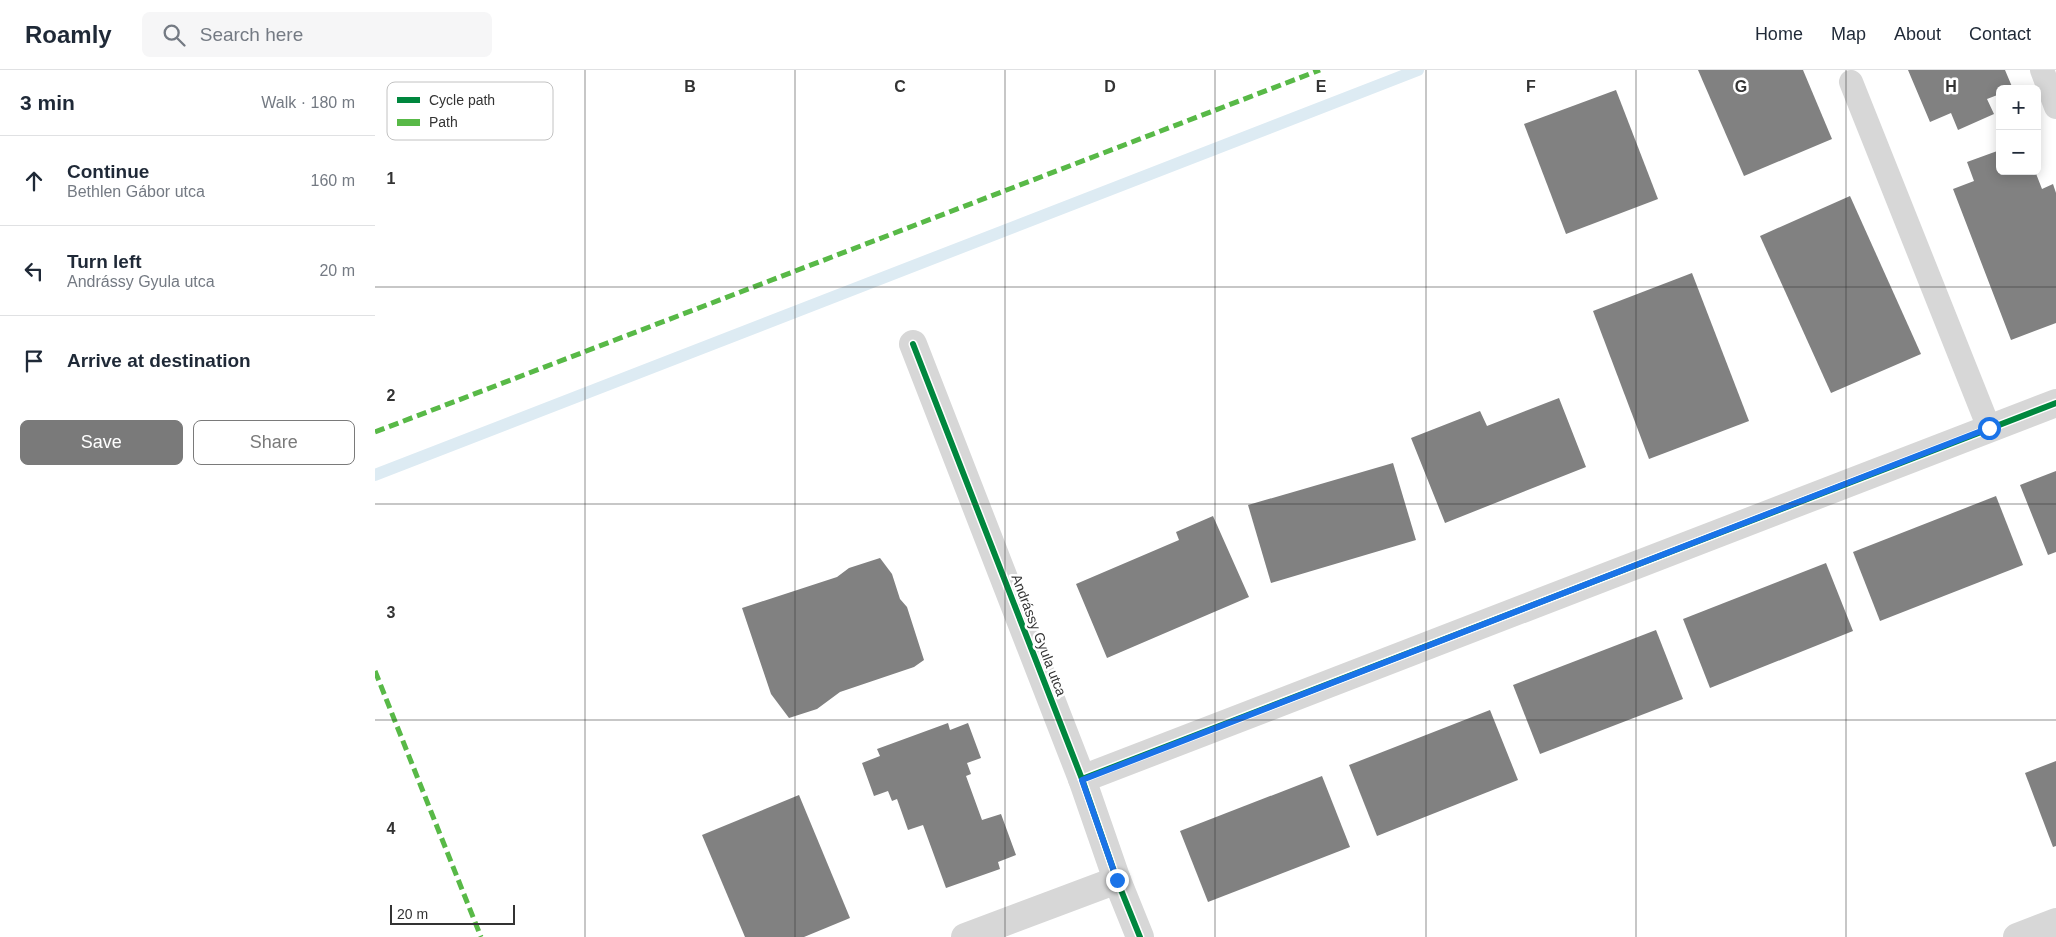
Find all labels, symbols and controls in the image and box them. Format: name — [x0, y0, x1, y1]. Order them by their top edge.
search box — [142, 12, 492, 57]
text: Roamly — [25, 21, 112, 48]
icon: search — [160, 21, 188, 49]
text: Search here — [200, 24, 303, 45]
text: Home — [1755, 24, 1803, 44]
text: Map — [1831, 24, 1866, 44]
text: About — [1894, 24, 1941, 44]
text: Contact — [1969, 24, 2031, 44]
text: B — [684, 78, 696, 95]
text: C — [894, 78, 906, 95]
text: D — [1104, 78, 1116, 95]
text: E — [1316, 78, 1327, 95]
text: F — [1526, 78, 1536, 95]
text: G — [1735, 78, 1747, 95]
text: H — [1945, 78, 1957, 95]
legend — [387, 82, 553, 140]
map controls — [1996, 85, 2041, 175]
button: + — [1996, 85, 2041, 130]
text: 3 min — [20, 91, 75, 114]
text: Cycle path — [429, 92, 495, 108]
text: Walk · 180 m — [261, 94, 355, 111]
text: Path — [429, 114, 458, 130]
button: − — [1996, 130, 2041, 175]
text: Continue — [67, 161, 149, 182]
icon: ahead — [20, 167, 48, 195]
text: 1 — [387, 170, 396, 187]
text: 160 m — [311, 172, 355, 189]
text: Bethlen Gábor utca — [67, 183, 205, 200]
text: Turn left — [67, 251, 142, 272]
icon: left — [20, 257, 48, 285]
text: 20 m — [319, 262, 355, 279]
text: Andrássy Gyula utca — [67, 273, 215, 290]
icon: arrive — [20, 347, 48, 375]
text: Arrive at destination — [67, 350, 251, 371]
text: 2 — [387, 387, 396, 404]
route start — [1978, 417, 2001, 440]
button: Save — [20, 420, 183, 465]
button: Share — [193, 420, 355, 465]
street label: Andrássy Gyula utca — [1008, 572, 1070, 698]
text: 3 — [387, 604, 396, 621]
text: 4 — [387, 820, 396, 837]
route end — [1106, 869, 1129, 892]
scale bar — [390, 902, 515, 925]
text: 20 m — [397, 906, 428, 922]

